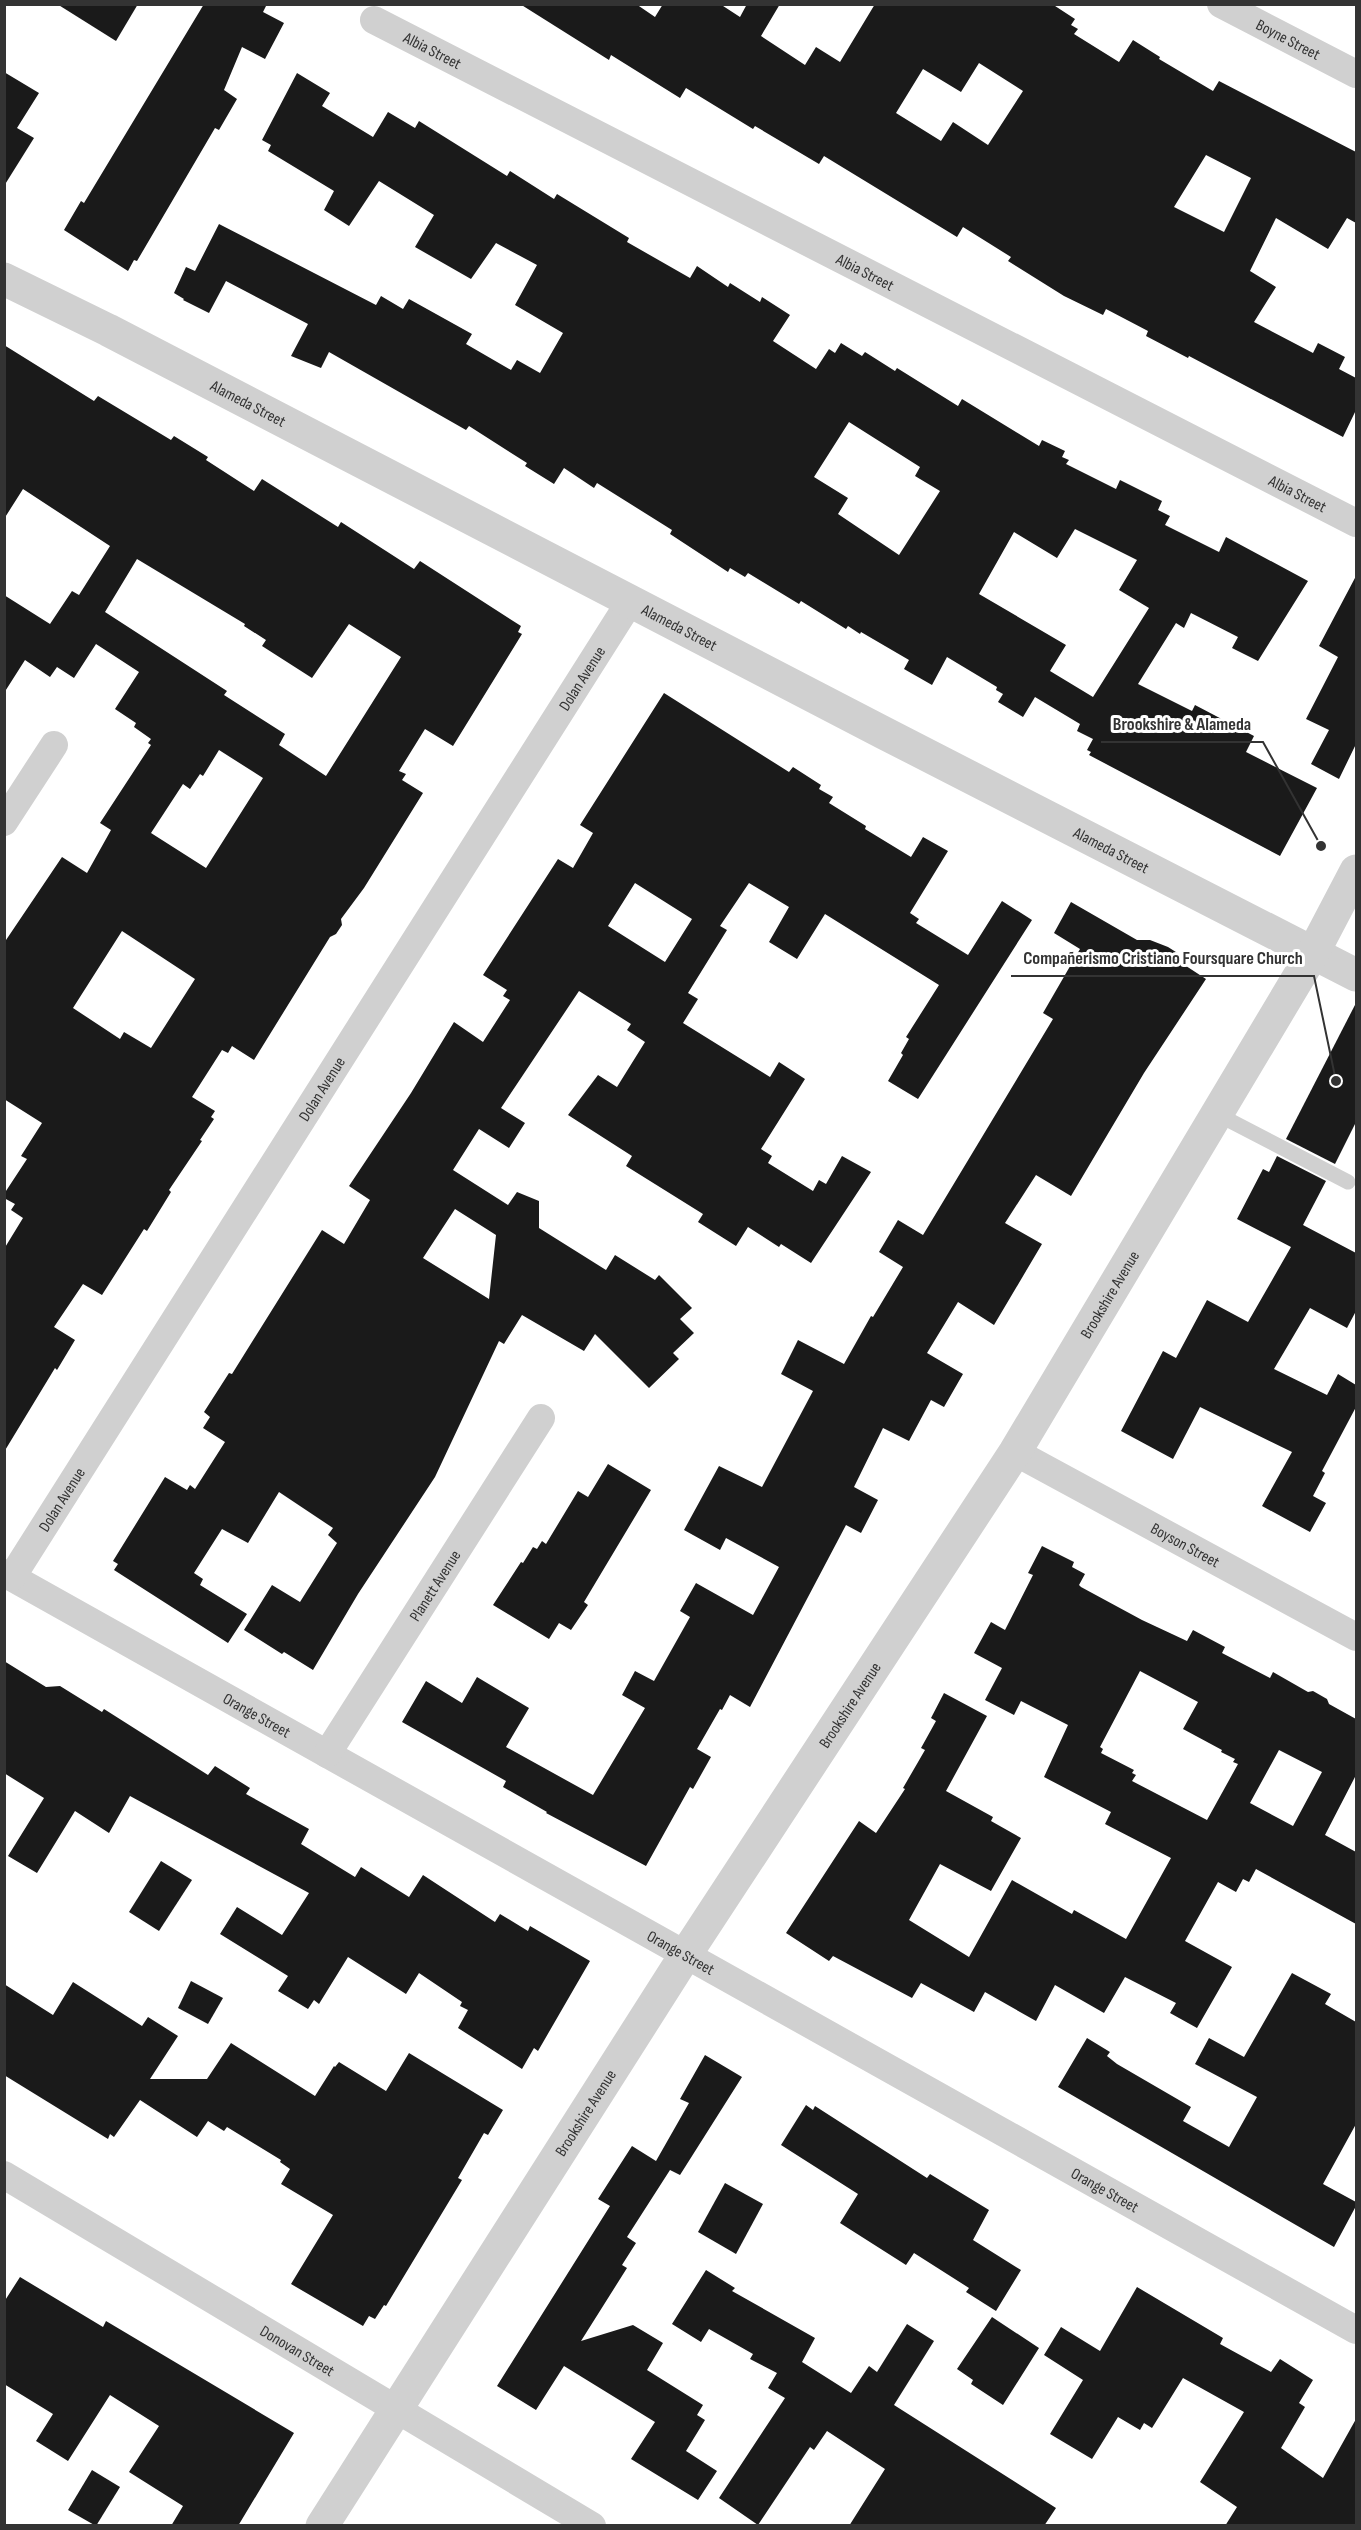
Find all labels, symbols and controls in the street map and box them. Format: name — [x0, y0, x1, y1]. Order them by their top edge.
street label: Boyne Street — [1253, 16, 1323, 65]
street label: Albia Street — [399, 28, 464, 74]
street label: Albia Street — [832, 250, 897, 296]
street label: Alameda Street — [206, 376, 289, 432]
street label: Albia Street — [1264, 471, 1329, 517]
street label: Alameda Street — [637, 600, 720, 656]
street label: Dolan Avenue — [555, 643, 610, 715]
callout: Brookshire & Alameda — [1101, 706, 1263, 742]
text: Brookshire & Alameda — [1113, 714, 1251, 735]
street label: Alameda Street — [1069, 823, 1152, 878]
callout: Compañerismo Cristiano Foursquare Church — [1011, 940, 1314, 976]
text: Compañerismo Cristiano Foursquare Church — [1023, 948, 1303, 969]
street label: Dolan Avenue — [295, 1054, 350, 1125]
street label: Brookshire Avenue — [1077, 1248, 1144, 1342]
street label: Dolan Avenue — [35, 1464, 90, 1536]
street label: Boyson Street — [1147, 1519, 1223, 1572]
street label: Planett Avenue — [406, 1547, 465, 1625]
street label: Brookshire Avenue — [816, 1659, 886, 1752]
street label: Orange Street — [219, 1690, 293, 1743]
street label: Orange Street — [643, 1927, 718, 1980]
street label: Brookshire Avenue — [552, 2067, 621, 2160]
street label: Orange Street — [1067, 2164, 1142, 2217]
street label: Donovan Street — [256, 2322, 338, 2381]

